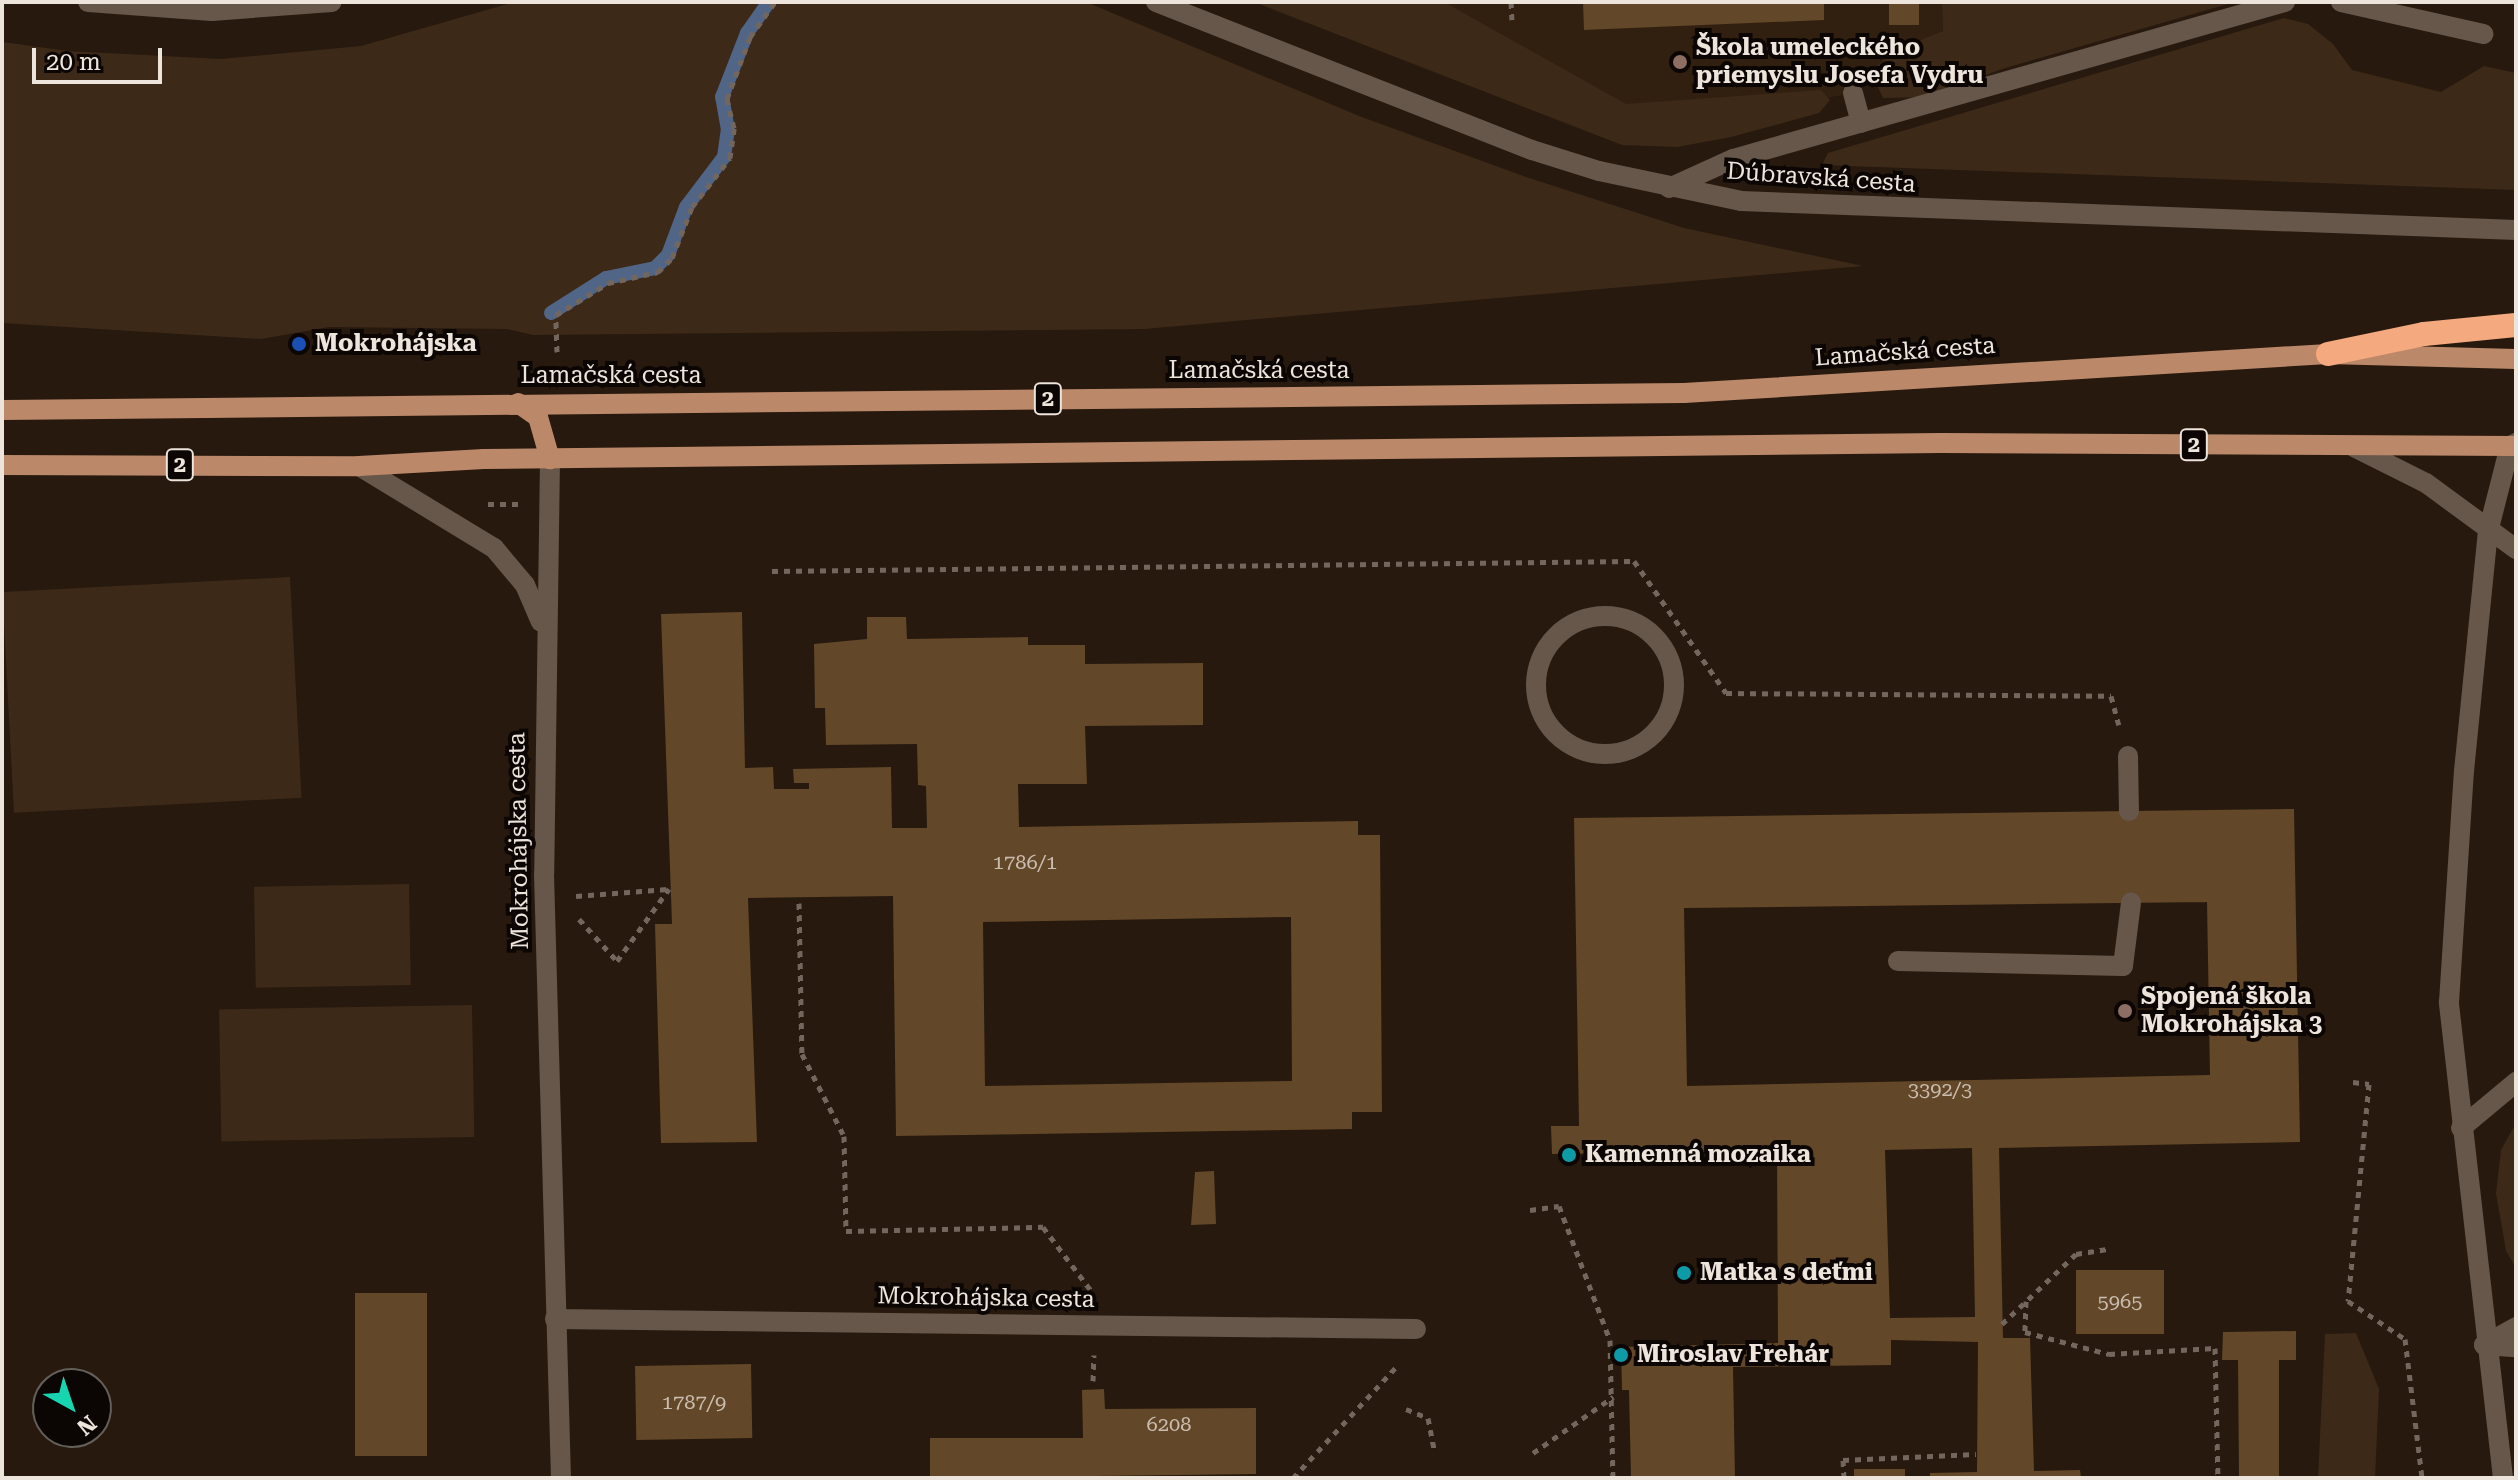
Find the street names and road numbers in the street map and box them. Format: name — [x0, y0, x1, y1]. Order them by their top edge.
street label: Dúbravská cesta — [1726, 157, 1916, 199]
street label: Lamačská cesta — [1814, 331, 1996, 373]
street label: Lamačská cesta — [1169, 357, 1349, 385]
street label: Lamačská cesta — [521, 362, 701, 390]
road number: 2 — [1032, 381, 1064, 417]
road number: 2 — [2178, 427, 2210, 463]
road number: 2 — [164, 447, 196, 483]
street label: Mokrohájska cesta — [503, 732, 535, 950]
street label: Mokrohájska cesta — [877, 1282, 1095, 1314]

